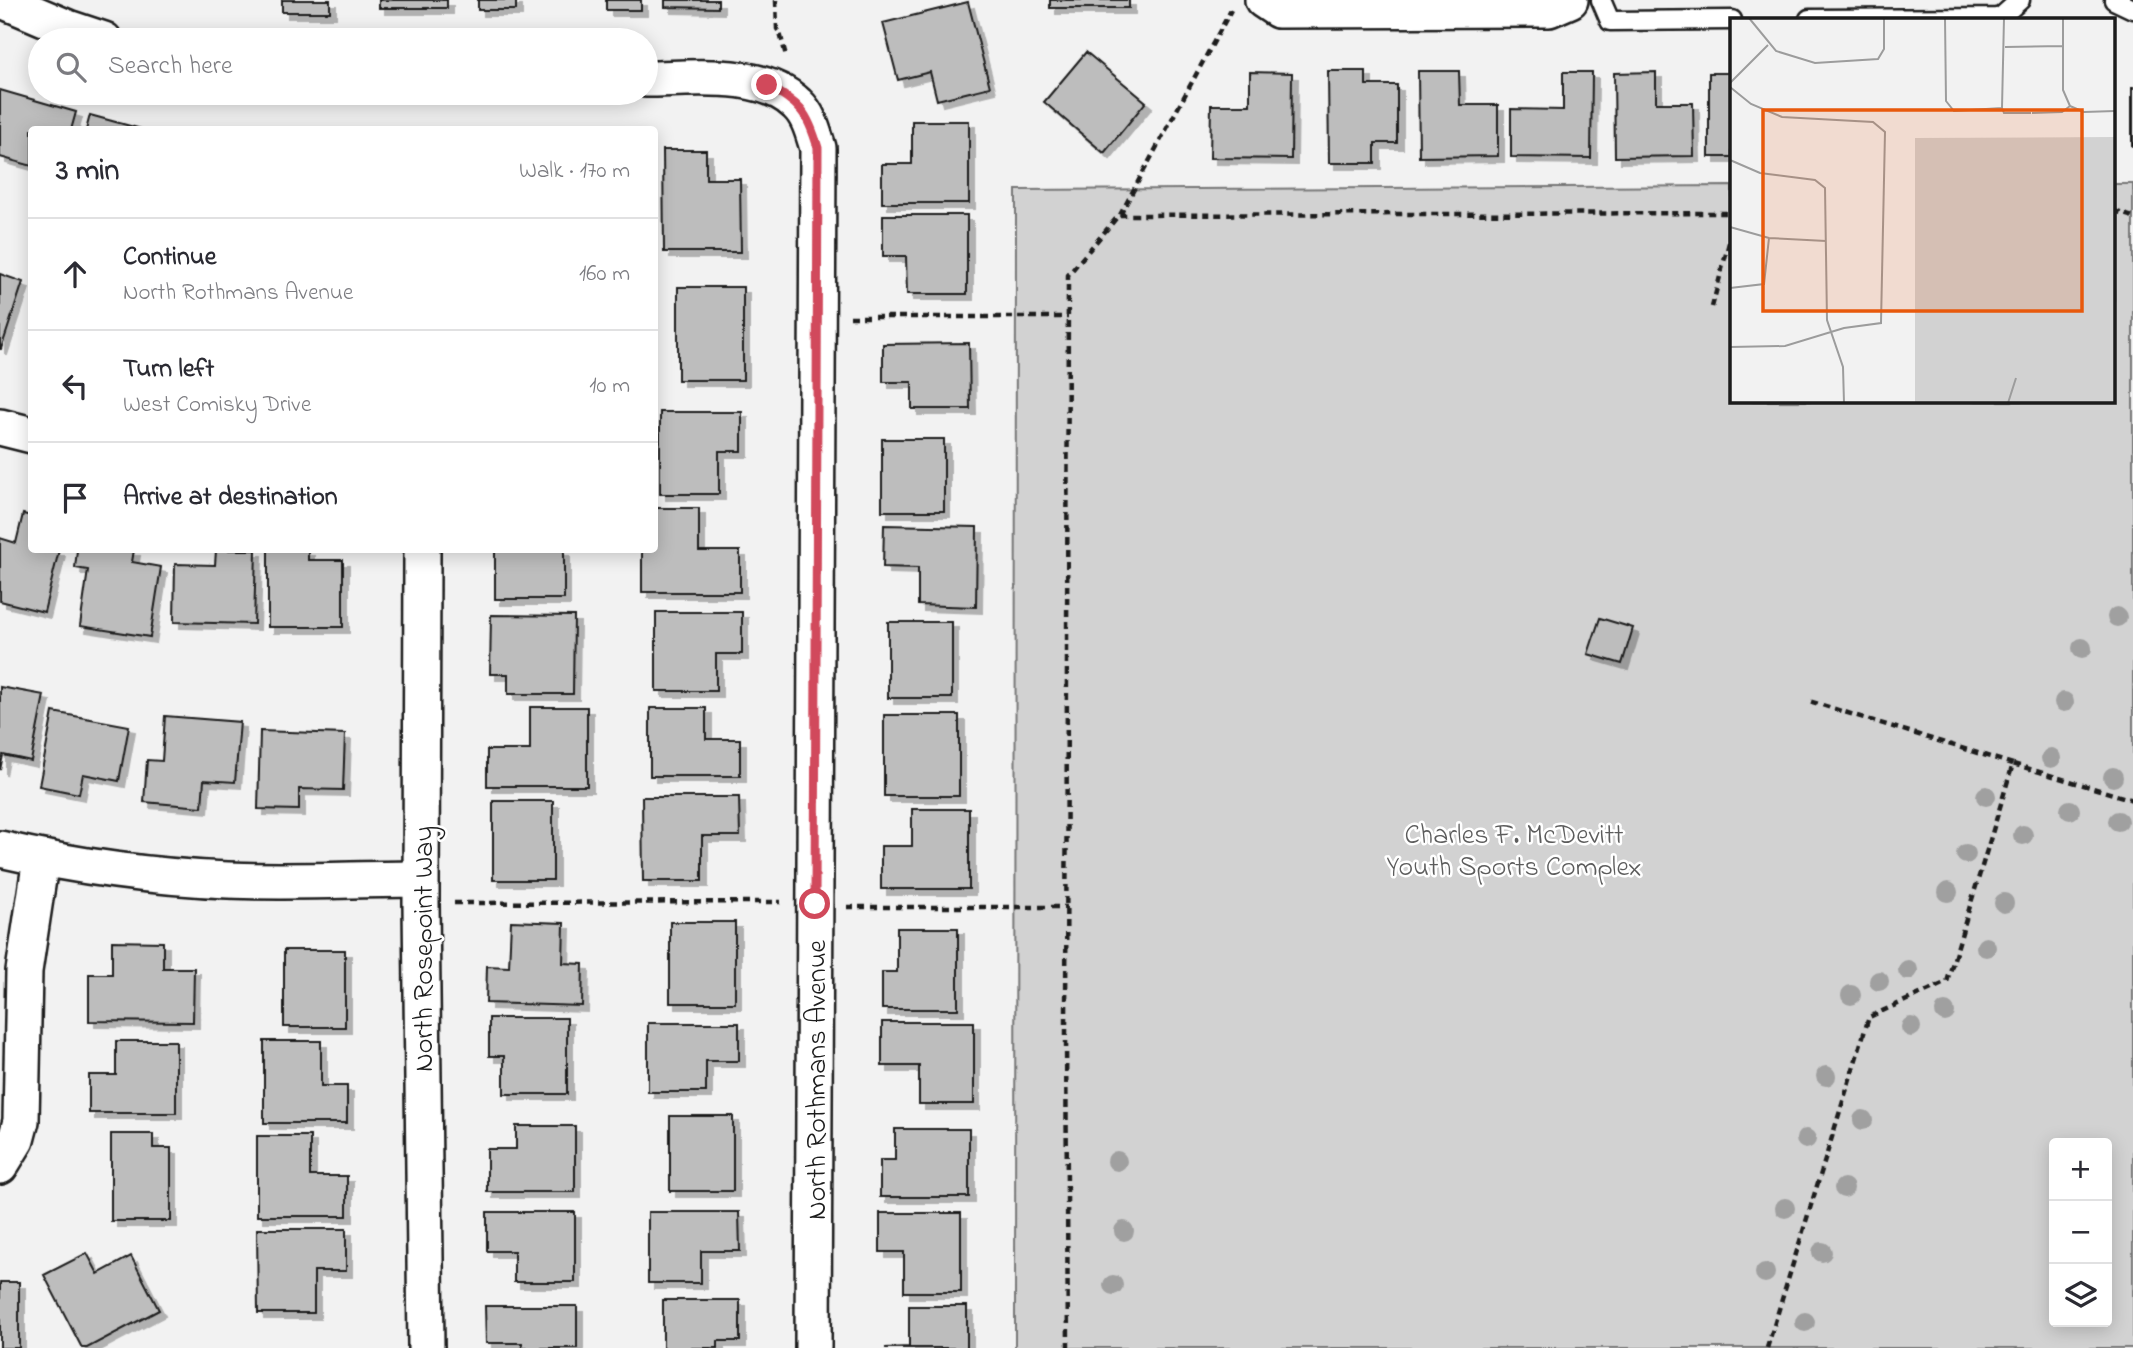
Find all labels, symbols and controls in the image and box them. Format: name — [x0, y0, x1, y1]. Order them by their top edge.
inset map — [1730, 18, 2116, 402]
search box — [28, 28, 658, 105]
icon: search — [52, 48, 90, 86]
text: Search here — [108, 48, 233, 86]
route end — [751, 69, 782, 100]
text: 3 min — [56, 150, 119, 194]
text: Walk · 170 m — [519, 155, 630, 188]
text: Continue — [123, 239, 216, 277]
icon: ahead — [56, 255, 94, 293]
text: 160 m — [579, 258, 630, 291]
text: North Rothmans Avenue — [123, 277, 353, 310]
text: Turn left — [123, 351, 214, 389]
icon: left — [56, 367, 94, 405]
text: 10 m — [589, 370, 630, 403]
text: West Comisky Drive — [123, 389, 311, 422]
icon: arrive — [56, 479, 94, 517]
text: Arrive at destination — [123, 479, 338, 517]
park label: Charles F. McDevitt Youth Sports Complex — [1386, 816, 1642, 889]
street label: North Rosepoint Way — [405, 826, 446, 1072]
route start — [799, 888, 830, 919]
street label: North Rothmans Avenue — [798, 939, 839, 1220]
map controls — [2049, 1138, 2112, 1327]
button: + — [2049, 1138, 2112, 1201]
button: − — [2049, 1201, 2112, 1264]
button: layers — [2049, 1264, 2112, 1327]

